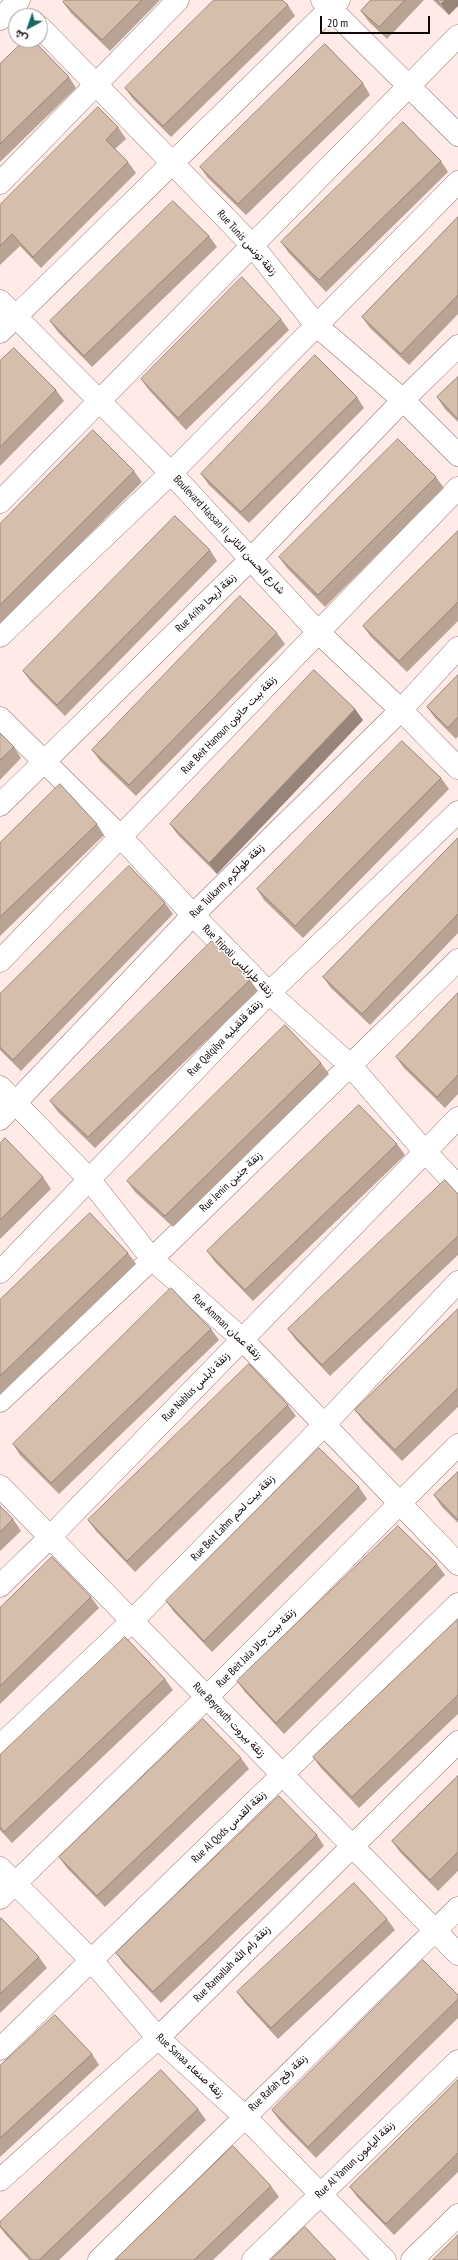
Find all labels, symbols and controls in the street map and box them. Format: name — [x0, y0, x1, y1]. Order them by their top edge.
north arrow — [8, 8, 48, 48]
scale bar — [322, 8, 432, 34]
text: 20 m — [327, 15, 348, 30]
text: ش — [11, 27, 30, 46]
street label: Rue Tunis زنقة تونس — [214, 208, 280, 278]
street label: Boulevard Hassan II شارع الحسن الثاني — [170, 473, 288, 597]
street label: Rue Ariha زنقة أريحا — [173, 571, 239, 635]
street label: Rue Beit Hanoun زنقة بيت حانون — [179, 673, 279, 777]
street label: Rue Tulkarm زنقة طولكرم — [187, 841, 267, 921]
street label: Rue Tripoli زنقة طرابلس — [199, 922, 277, 1000]
street label: Rue Qalqilya زنقة قلقيليه — [185, 997, 265, 1079]
street label: Rue Jenin زنقة جنين — [197, 1149, 265, 1215]
street label: Rue Amman زنقة عمان — [190, 1291, 264, 1363]
street label: Rue Nablus زنقة نابلس — [159, 1350, 233, 1424]
street label: Rue Beit Lahm زنقة بيت لحم — [188, 1472, 278, 1564]
street label: Rue Beit Jala زنقة بيت جالا — [214, 1606, 298, 1690]
street label: Rue Beyrouth زنقة بيروت — [190, 1680, 268, 1760]
street label: Rue Al Qods زنقة القدس — [189, 1788, 269, 1866]
street label: Rue Ramallah زنقة رام الله — [191, 1923, 273, 2005]
street label: Rue Sanaa زنقة صنعاء — [153, 2031, 227, 2101]
street label: Rue Rafah زنقة رفح — [246, 2052, 310, 2114]
street label: Rue Al Yamun زنقة اليامون — [313, 2119, 397, 2201]

